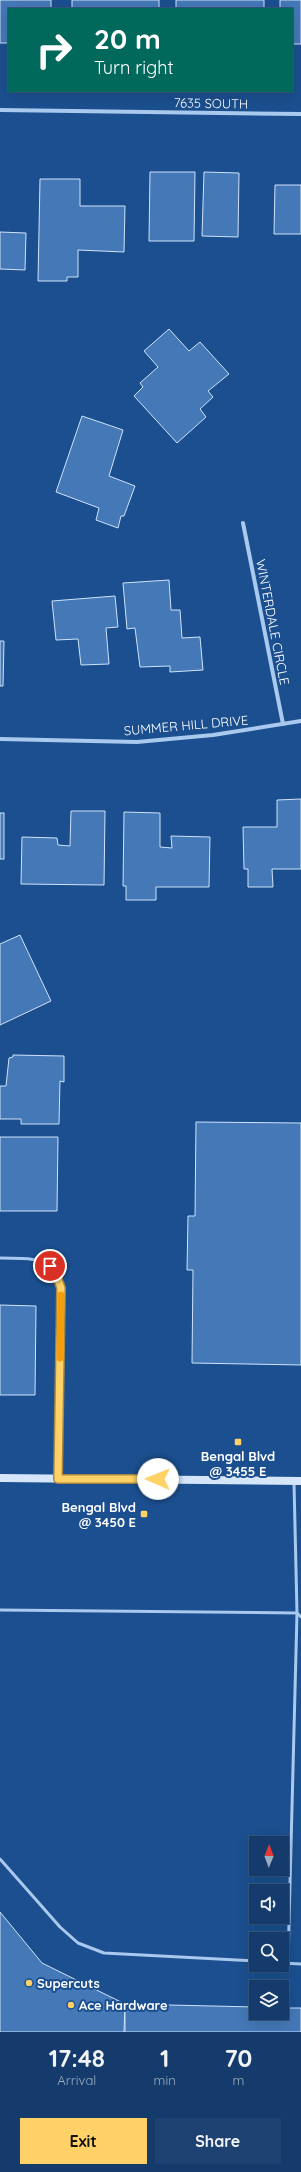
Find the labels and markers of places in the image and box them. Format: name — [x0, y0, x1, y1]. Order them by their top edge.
pin — [33, 1249, 67, 1283]
marker: Bengal Blvd @ 3455 E — [233, 1437, 243, 1447]
place label: Bengal Blvd @ 3455 E — [201, 1448, 275, 1479]
place label: Bengal Blvd @ 3450 E — [61, 1499, 136, 1530]
marker: Bengal Blvd @ 3450 E — [139, 1509, 149, 1519]
place label: Supercuts — [37, 1975, 100, 1991]
marker: Supercuts — [24, 1978, 34, 1988]
place label: Ace Hardware — [79, 1997, 168, 2013]
marker: Ace Hardware — [66, 2000, 76, 2010]

